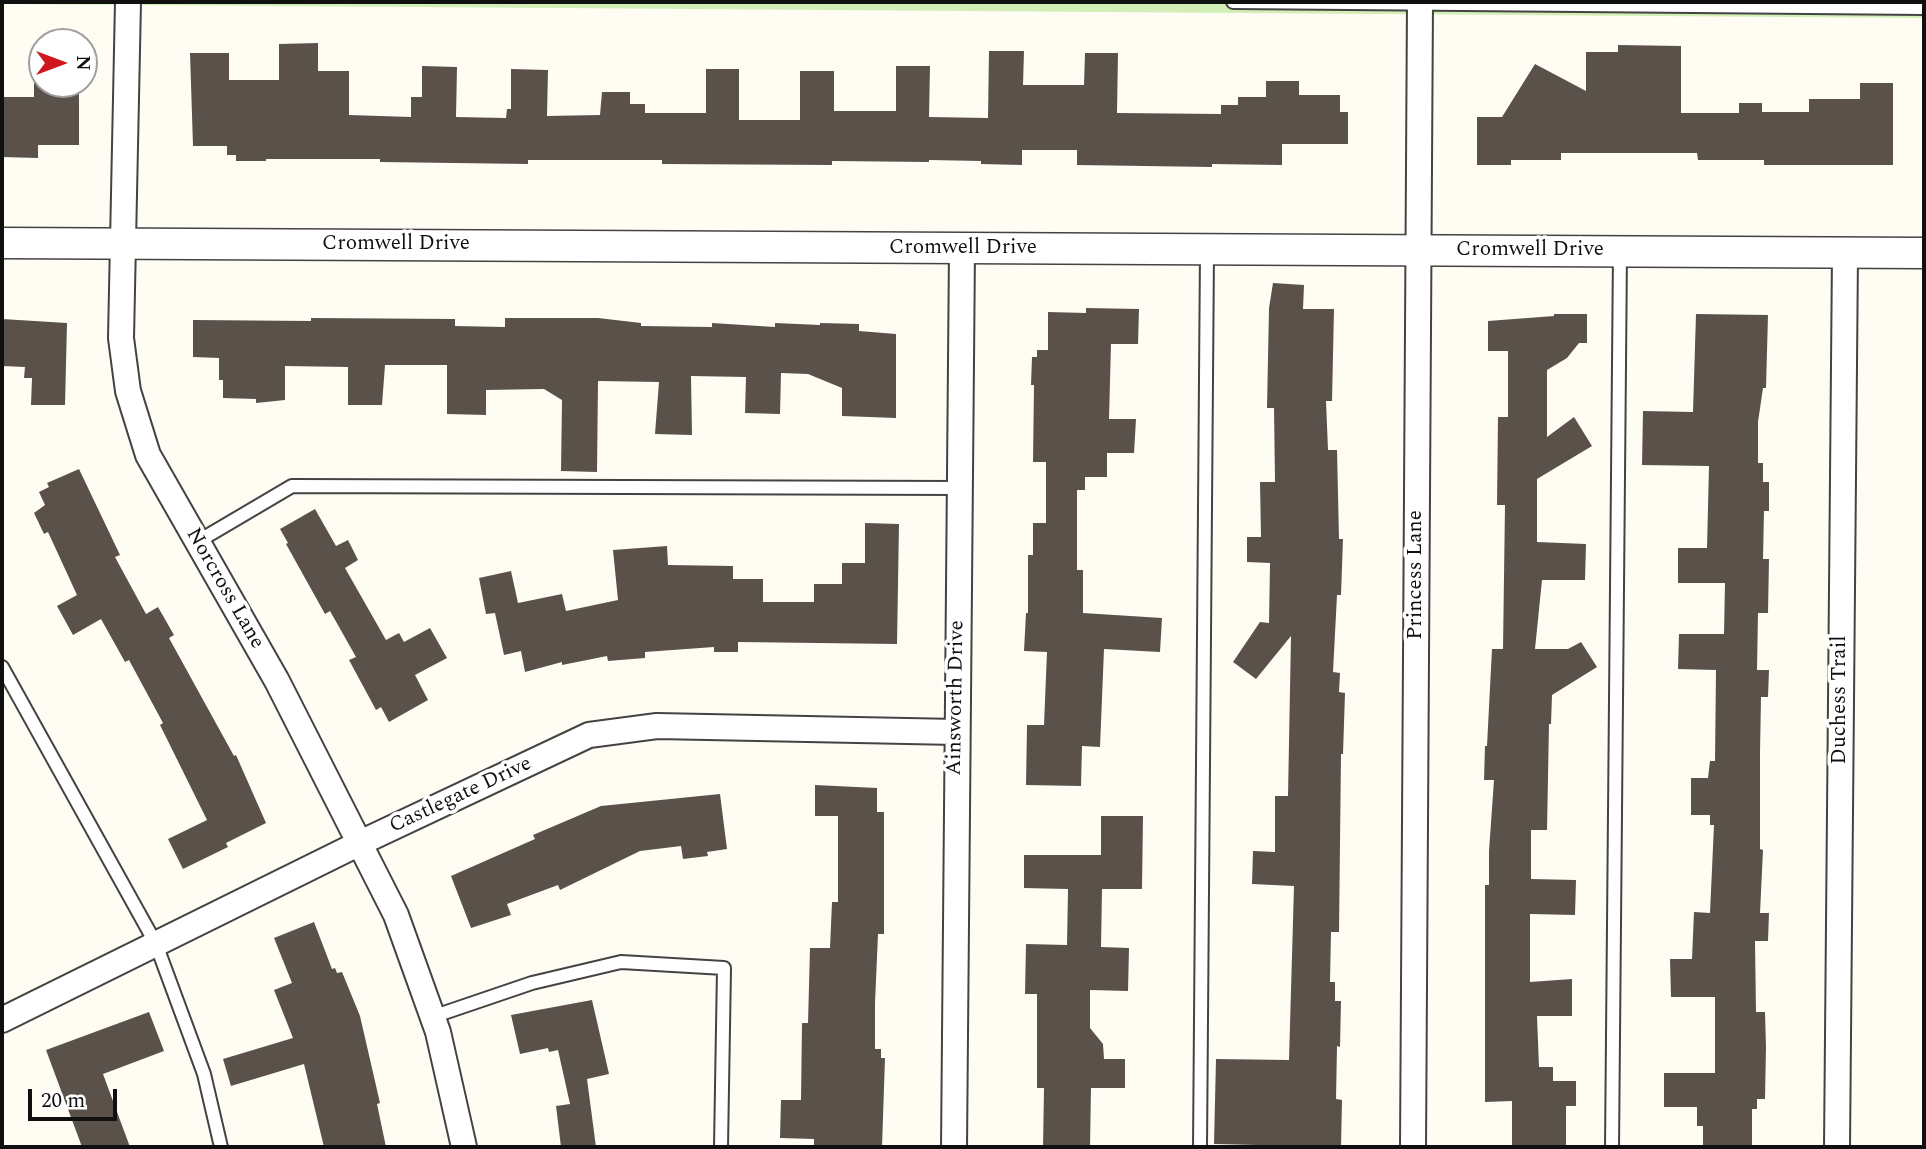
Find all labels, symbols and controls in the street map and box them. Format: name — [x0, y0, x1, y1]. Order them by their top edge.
north arrow — [28, 28, 98, 98]
text: N — [68, 55, 97, 71]
street label: Cromwell Drive — [322, 232, 470, 258]
street label: Cromwell Drive — [889, 236, 1037, 262]
street label: Cromwell Drive — [1456, 238, 1604, 264]
street label: Princess Lane — [1404, 510, 1430, 640]
street label: Norcross Lane — [179, 524, 269, 654]
street label: Ainsworth Drive — [943, 620, 971, 776]
street label: Duchess Trail — [1828, 636, 1854, 764]
street label: Castlegate Drive — [386, 752, 536, 840]
scale bar — [32, 1076, 121, 1120]
text: 20 m — [41, 1085, 85, 1117]

